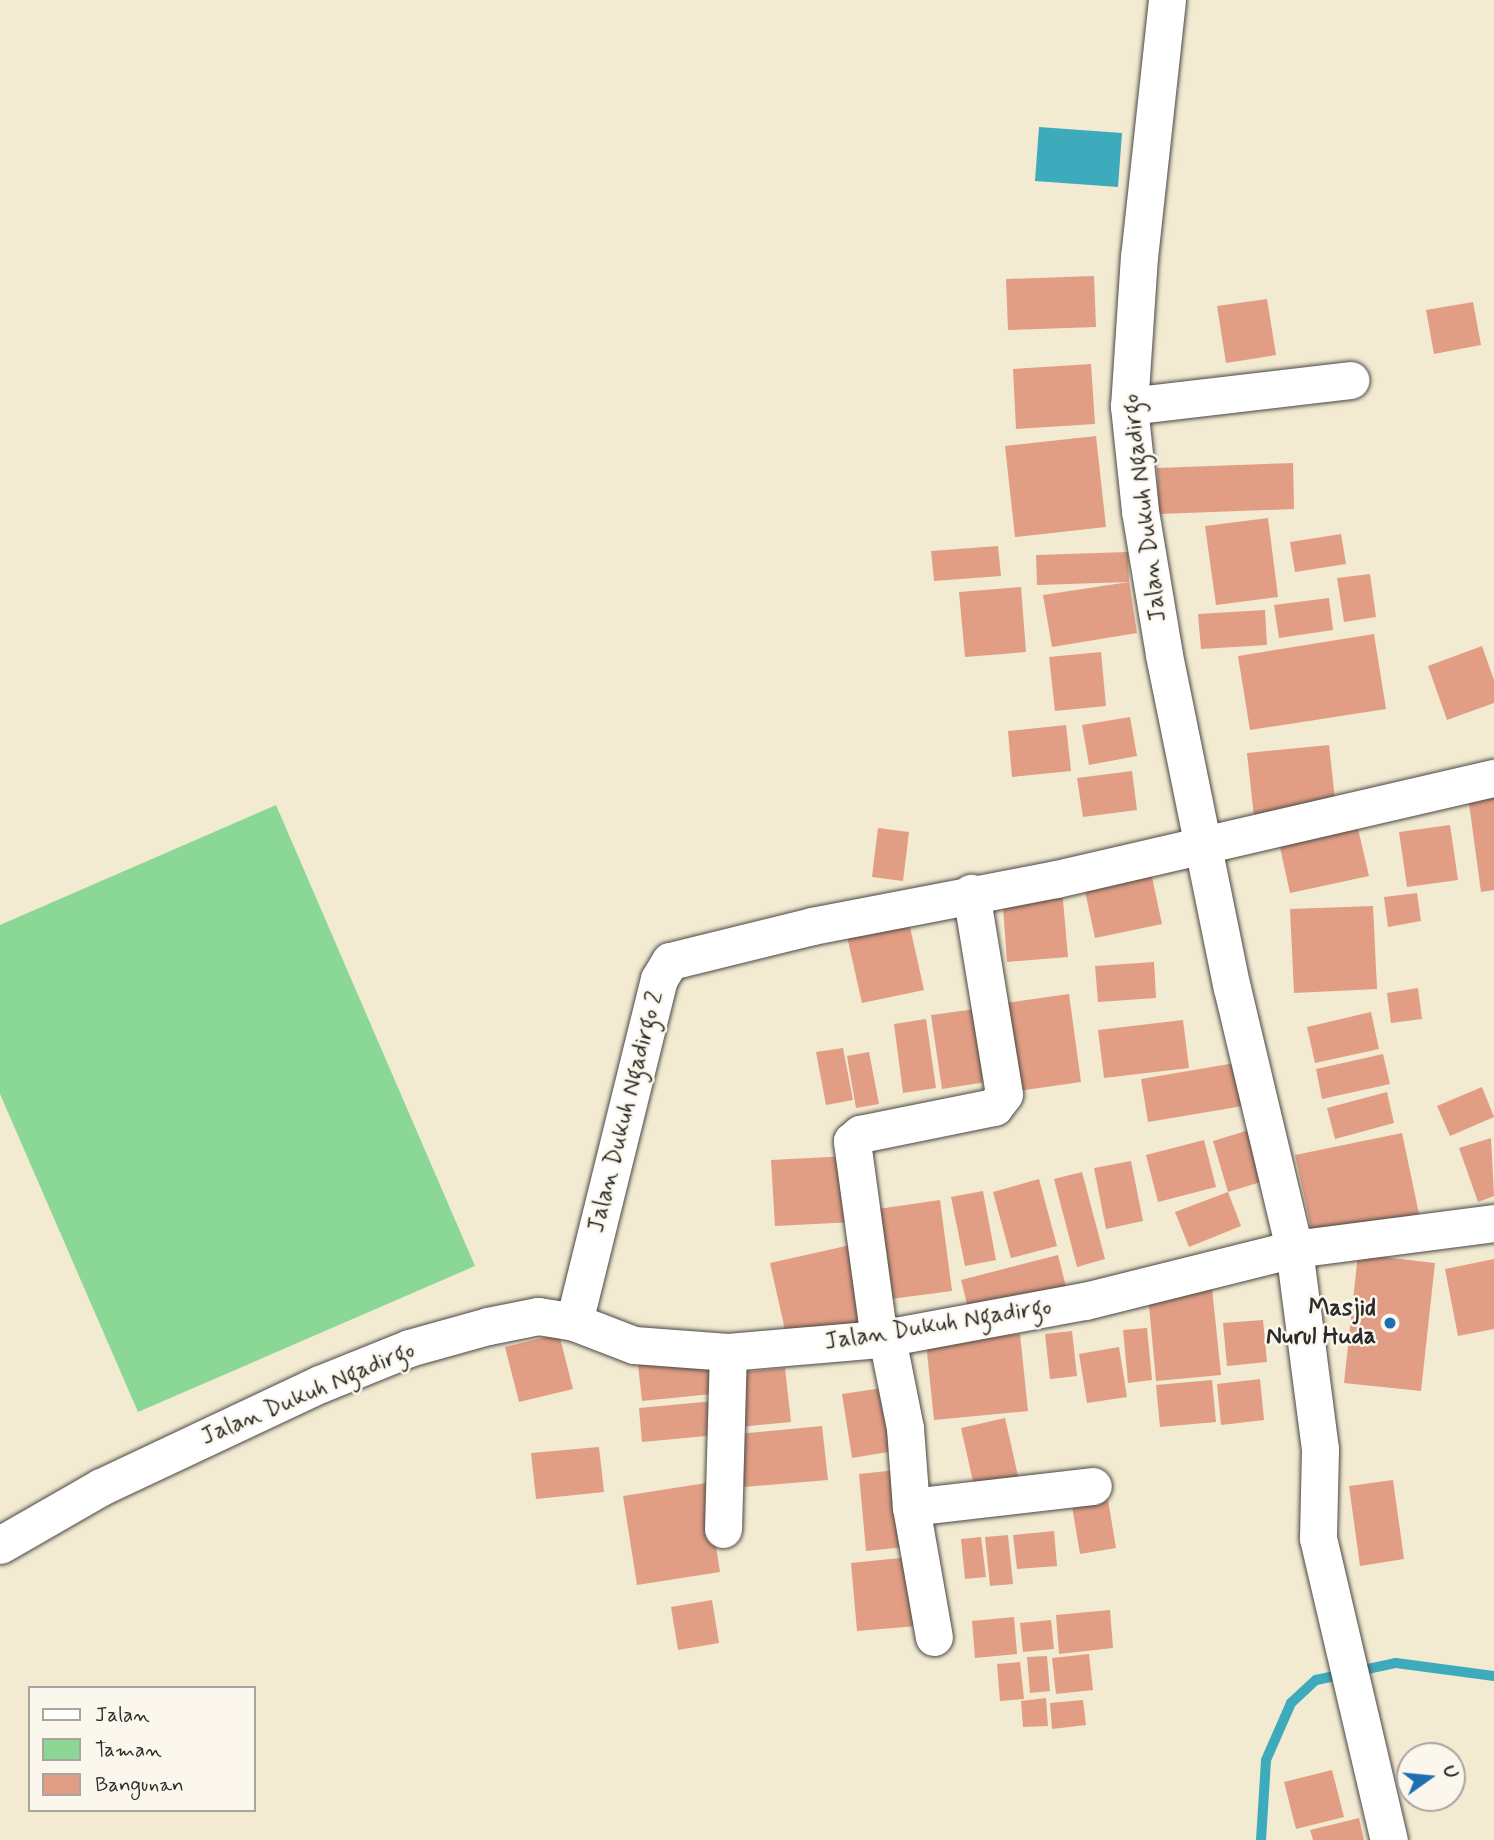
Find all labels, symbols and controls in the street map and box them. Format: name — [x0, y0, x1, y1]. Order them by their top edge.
street label: Jalan Dukuh Ngadirgo — [1117, 395, 1173, 621]
street label: Jalan Dukuh Ngadirgo 2 — [583, 991, 669, 1233]
street label: Jalan Dukuh Ngadirgo — [825, 1293, 1051, 1357]
place label: Masjid Nurul Huda — [1269, 1295, 1376, 1351]
marker: Masjid Nurul Huda — [1382, 1315, 1398, 1331]
street label: Jalan Dukuh Ngadirgo — [199, 1337, 417, 1451]
legend — [28, 1686, 256, 1812]
text: Jalan — [95, 1701, 150, 1729]
text: Taman — [95, 1736, 162, 1764]
north arrow — [1396, 1742, 1466, 1812]
text: U — [1436, 1763, 1464, 1781]
text: Bangunan — [95, 1771, 184, 1799]

